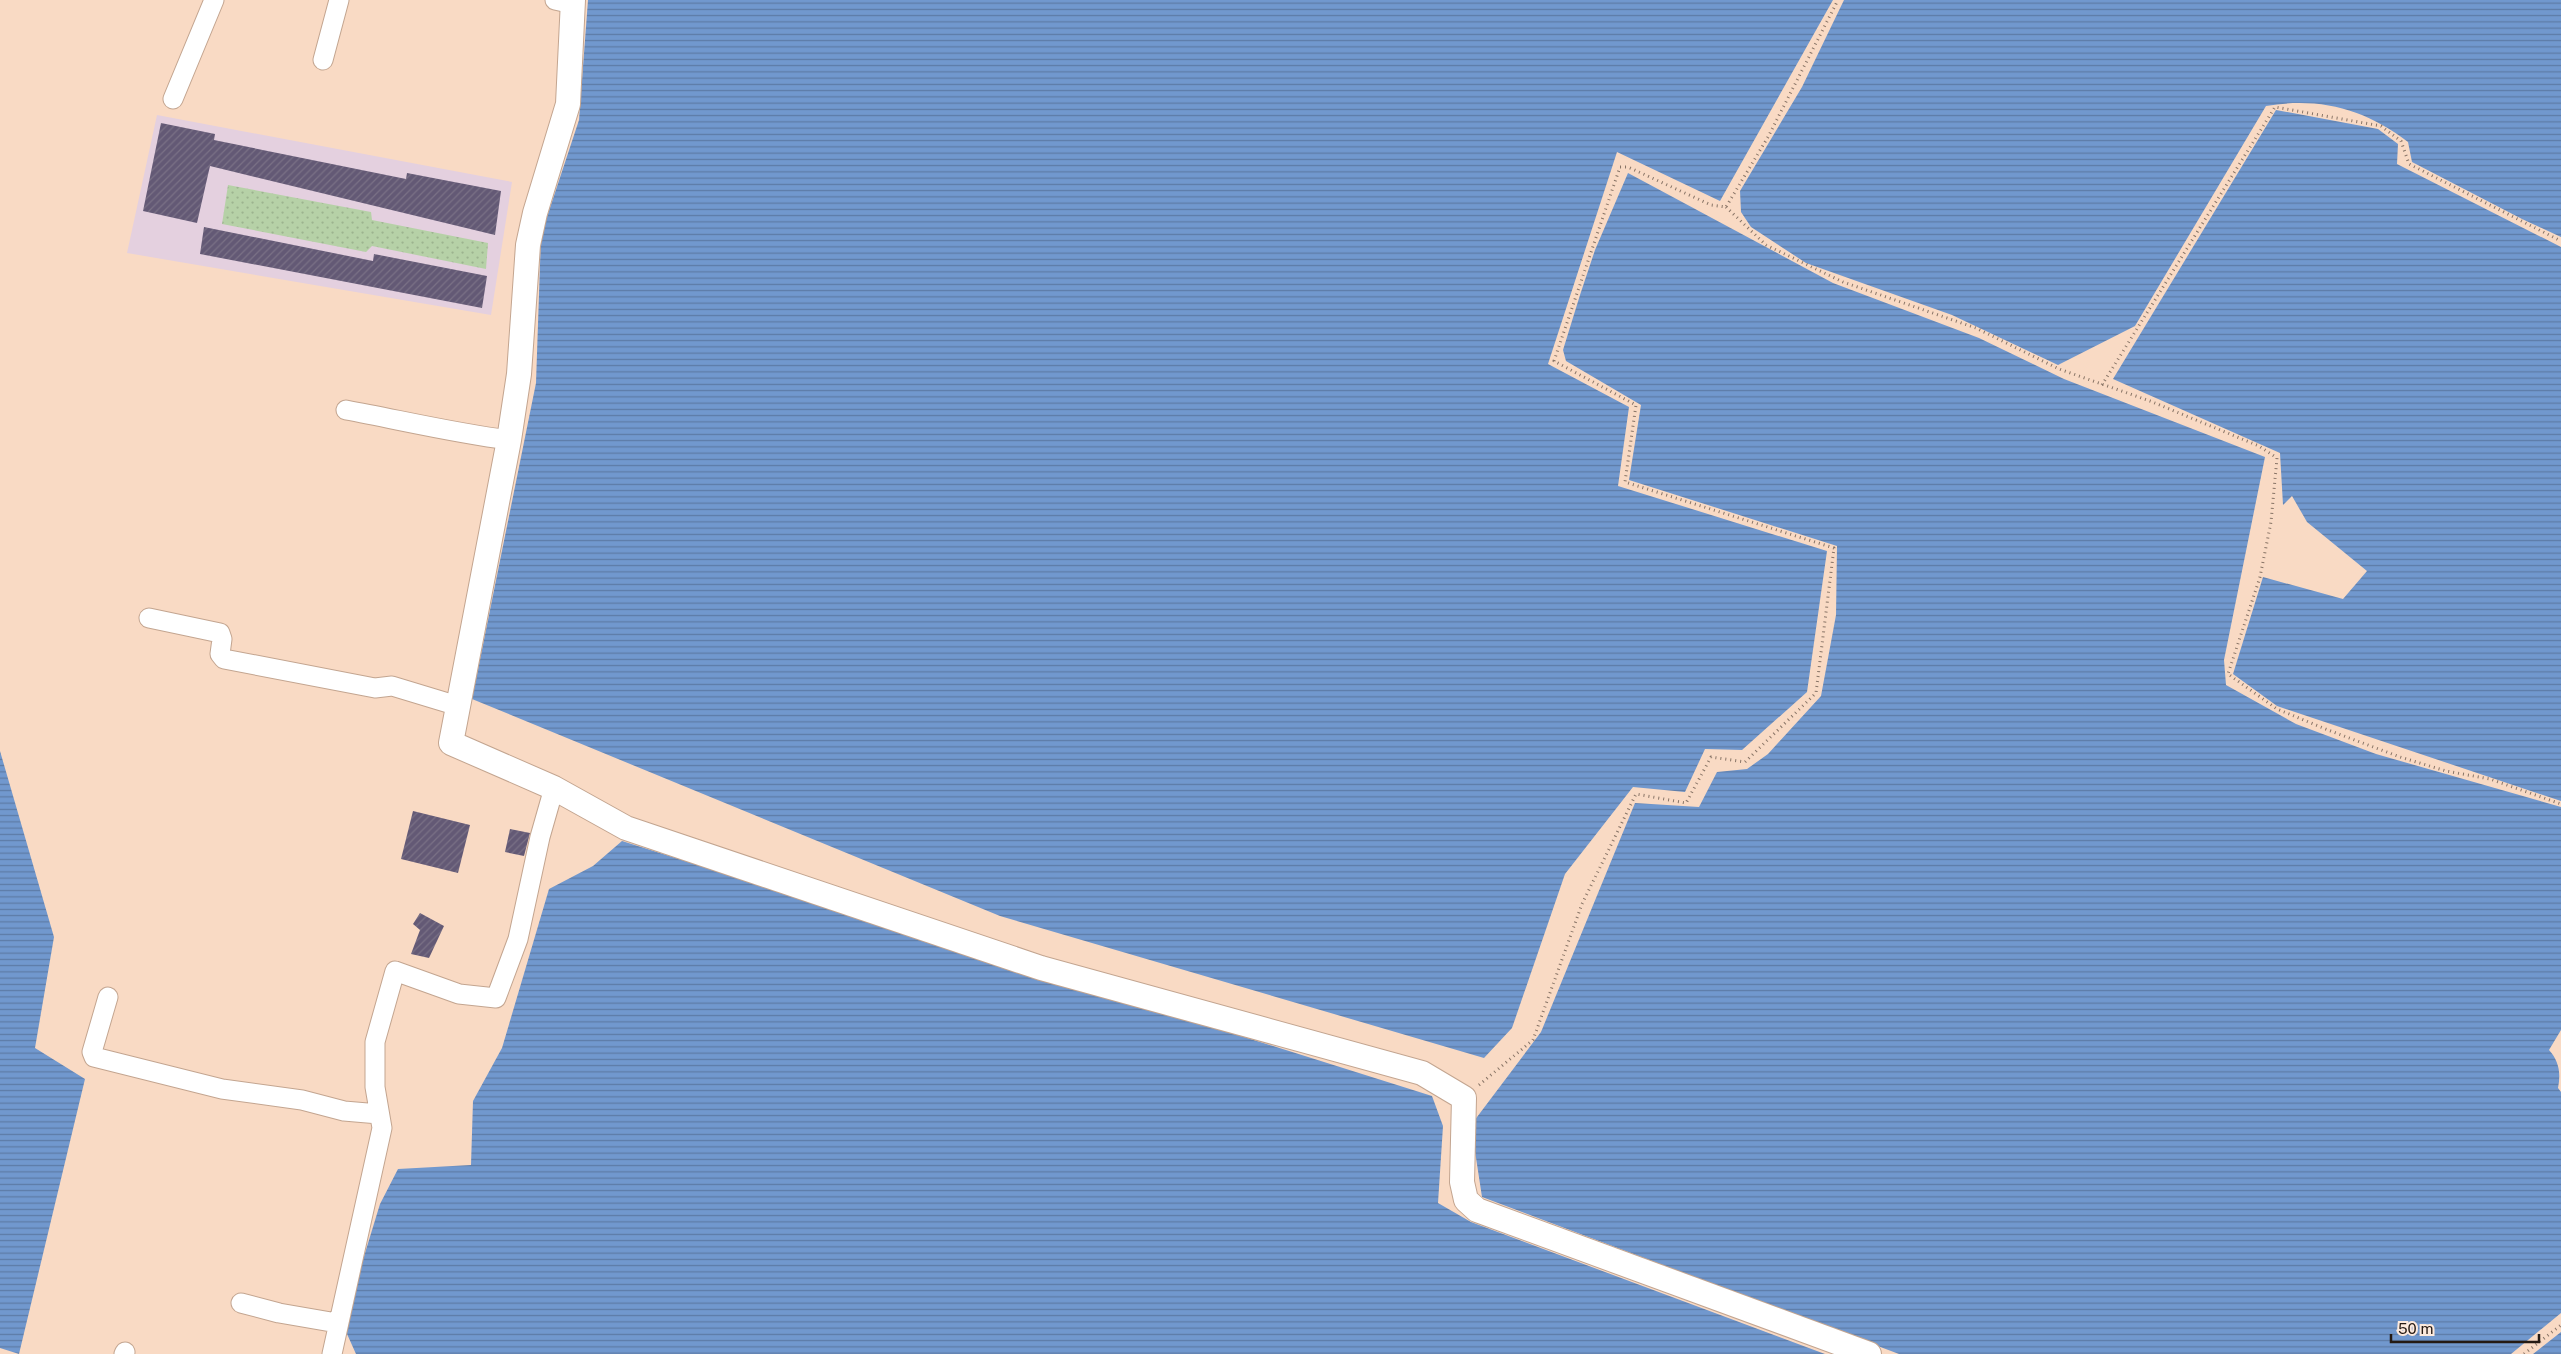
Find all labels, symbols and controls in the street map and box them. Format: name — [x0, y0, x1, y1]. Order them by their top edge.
scale bar — [2391, 1312, 2538, 1344]
text: 50 m — [2398, 1320, 2433, 1337]

